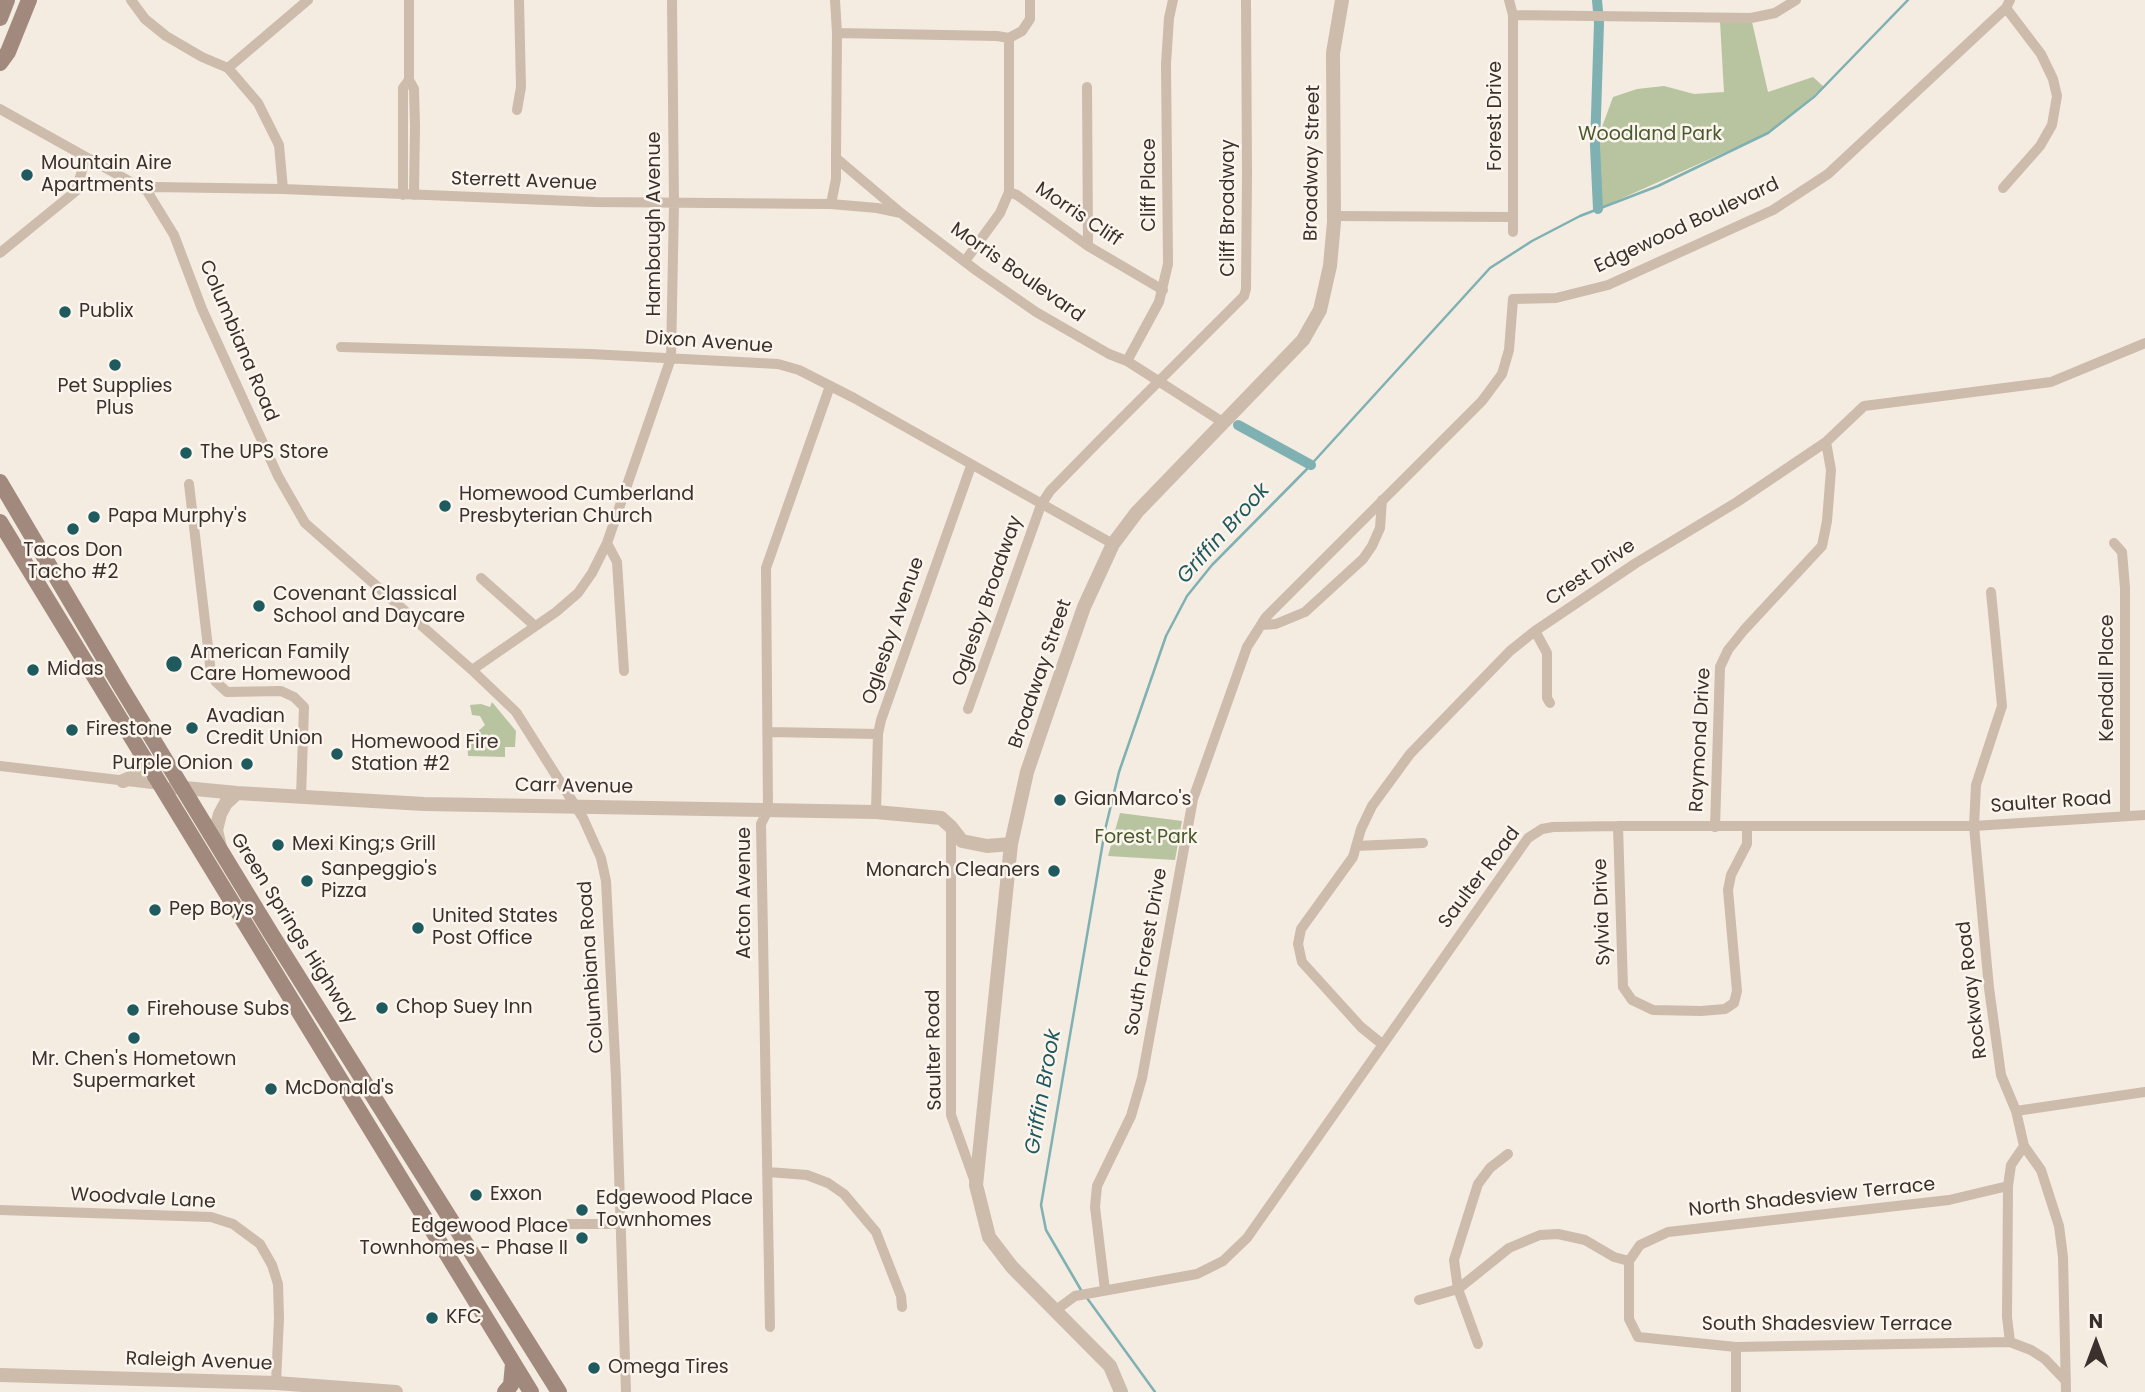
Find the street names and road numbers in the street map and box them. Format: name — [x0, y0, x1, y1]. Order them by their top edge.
street label: Forest Drive — [1485, 61, 1507, 171]
street label: Broadway Street — [1300, 85, 1326, 241]
street label: Hambaugh Avenue — [644, 132, 666, 316]
street label: Cliff Place — [1139, 138, 1161, 232]
street label: Cliff Broadway — [1218, 139, 1240, 277]
street label: Sterrett Avenue — [451, 168, 597, 196]
street label: Edgewood Boulevard — [1591, 173, 1783, 279]
street label: Morris Cliff — [1031, 178, 1125, 252]
street label: Morris Boulevard — [946, 218, 1088, 328]
street label: Columbiana Road — [194, 257, 282, 425]
street label: Dixon Avenue — [644, 327, 774, 359]
street label: Oglesby Broadway — [948, 513, 1028, 689]
street label: Crest Drive — [1542, 535, 1640, 611]
street label: Oglesby Avenue — [858, 554, 930, 708]
street label: Broadway Street — [1005, 596, 1077, 752]
street label: Kendall Place — [2097, 614, 2119, 742]
street label: Raymond Drive — [1686, 667, 1716, 813]
street label: Carr Avenue — [515, 775, 633, 799]
street label: Saulter Road — [1990, 787, 2112, 819]
street label: Saulter Road — [1434, 823, 1526, 933]
street label: Acton Avenue — [734, 827, 756, 959]
street label: Green Springs Highway — [225, 830, 361, 1028]
street label: Sylvia Drive — [1590, 858, 1616, 966]
street label: South Forest Drive — [1121, 866, 1173, 1038]
street label: Columbiana Road — [575, 880, 609, 1054]
street label: Rockway Road — [1953, 920, 1993, 1060]
street label: Saulter Road — [923, 989, 947, 1111]
street label: North Shadesview Terrace — [1688, 1174, 1936, 1222]
street label: Woodvale Lane — [70, 1184, 216, 1214]
street label: South Shadesview Terrace — [1702, 1314, 1952, 1336]
street label: Raleigh Avenue — [125, 1348, 273, 1376]

